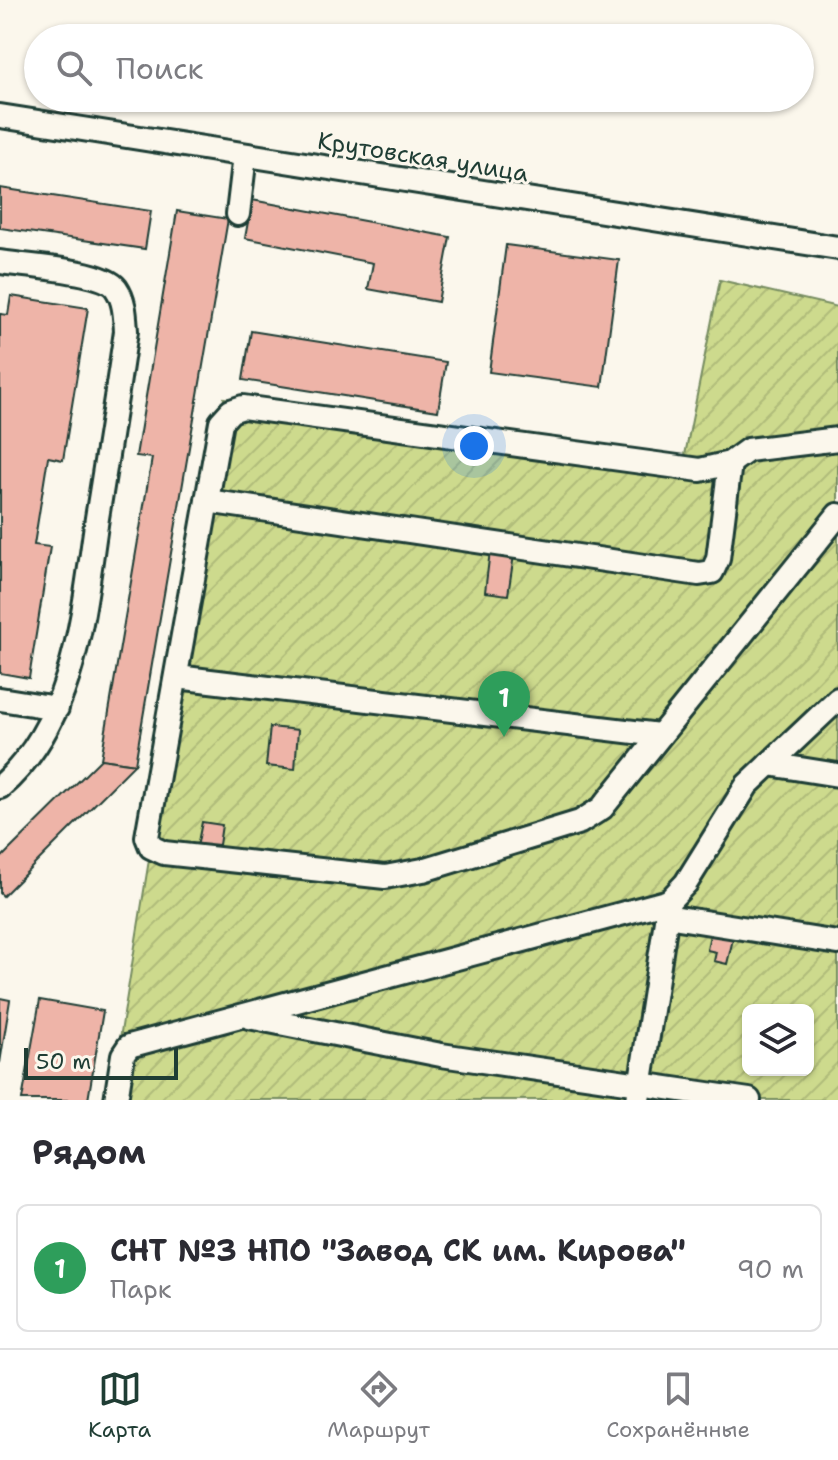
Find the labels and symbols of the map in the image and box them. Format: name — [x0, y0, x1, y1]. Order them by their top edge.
street label: Крутовская улица — [315, 125, 531, 189]
your location — [454, 426, 494, 466]
pin: 1 — [478, 671, 530, 737]
scale bar — [24, 1044, 178, 1080]

